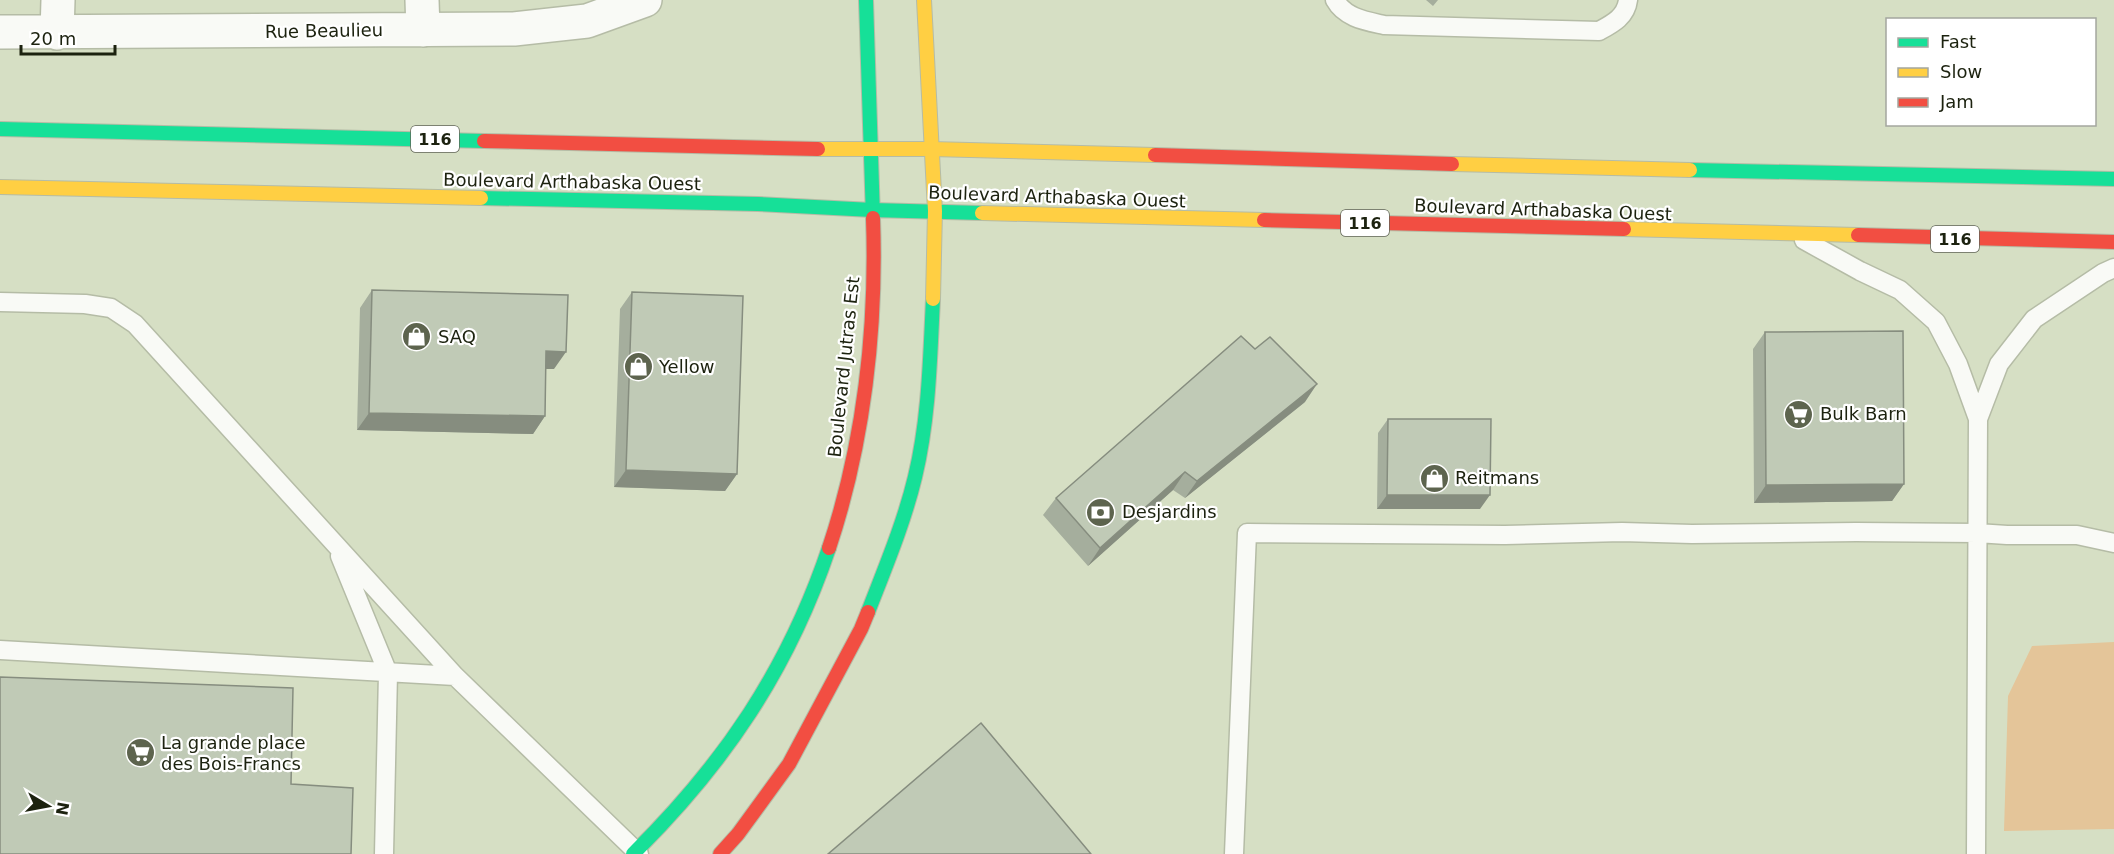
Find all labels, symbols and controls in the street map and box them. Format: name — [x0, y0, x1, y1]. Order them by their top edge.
scale bar — [21, 18, 116, 56]
legend — [1886, 18, 2096, 126]
street label: Rue Beaulieu — [265, 19, 383, 42]
text: 20 m — [30, 28, 76, 49]
text: Fast — [1940, 31, 1976, 52]
text: Slow — [1940, 61, 1982, 82]
text: Jam — [1939, 91, 1974, 112]
road number: 116 — [411, 126, 459, 152]
street label: Boulevard Arthabaska Ouest — [443, 169, 701, 194]
street label: Boulevard Arthabaska Ouest — [928, 182, 1186, 211]
street label: Boulevard Arthabaska Ouest — [1414, 195, 1672, 224]
road number: 116 — [1341, 210, 1389, 236]
road number: 116 — [1931, 226, 1979, 252]
street label: Boulevard Jutras Est — [824, 275, 863, 458]
shop icon: SAQ — [401, 321, 433, 353]
place label: SAQ — [438, 326, 476, 347]
shop icon: Yellow — [622, 351, 654, 383]
place label: Yellow — [658, 356, 714, 377]
supermarket icon: Bulk Barn — [1783, 398, 1815, 430]
place label: Bulk Barn — [1820, 403, 1907, 424]
shop icon: Reitmans — [1418, 462, 1450, 494]
place label: Reitmans — [1455, 467, 1539, 488]
bank icon: Desjardins — [1085, 496, 1117, 528]
place label: Desjardins — [1122, 501, 1217, 522]
place label: La grande place des Bois-Francs — [161, 732, 306, 774]
supermarket icon: La grande place des Bois-Francs — [124, 737, 156, 769]
north arrow — [18, 776, 78, 836]
text: N — [52, 800, 73, 817]

